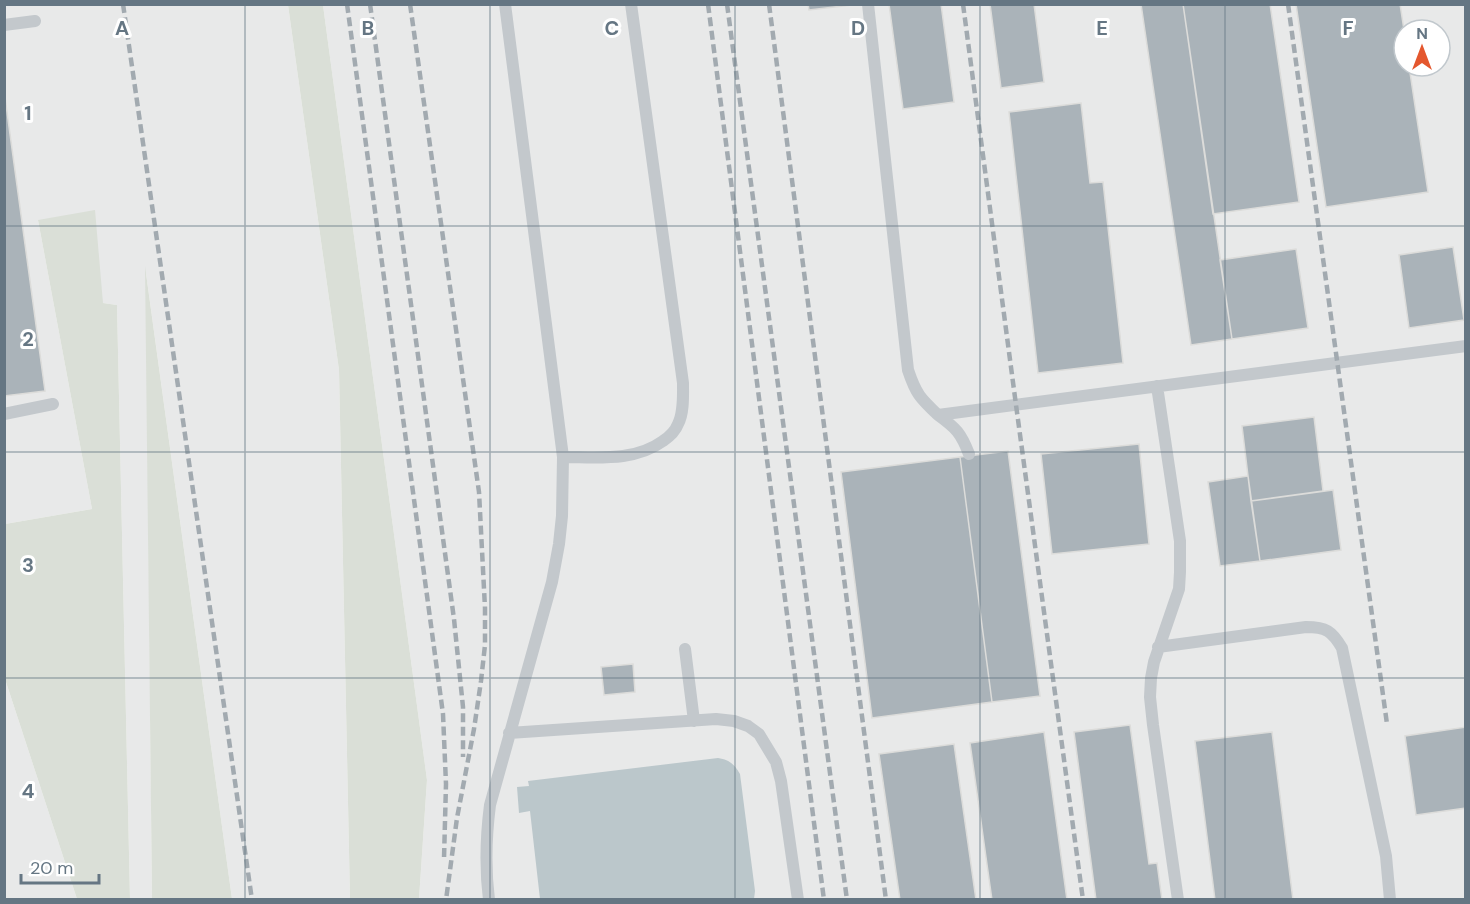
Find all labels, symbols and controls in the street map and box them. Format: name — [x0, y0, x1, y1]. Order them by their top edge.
text: A — [115, 15, 129, 41]
text: B — [362, 15, 374, 41]
text: C — [605, 15, 619, 41]
text: D — [851, 15, 865, 41]
text: E — [1096, 15, 1108, 41]
text: F — [1342, 15, 1354, 41]
north arrow — [1392, 18, 1452, 78]
text: N — [1416, 23, 1428, 44]
text: 1 — [24, 100, 32, 126]
text: 2 — [22, 326, 34, 352]
text: 3 — [22, 552, 34, 578]
text: 4 — [22, 778, 35, 804]
scale bar — [21, 847, 99, 885]
text: 20 m — [30, 856, 73, 880]

